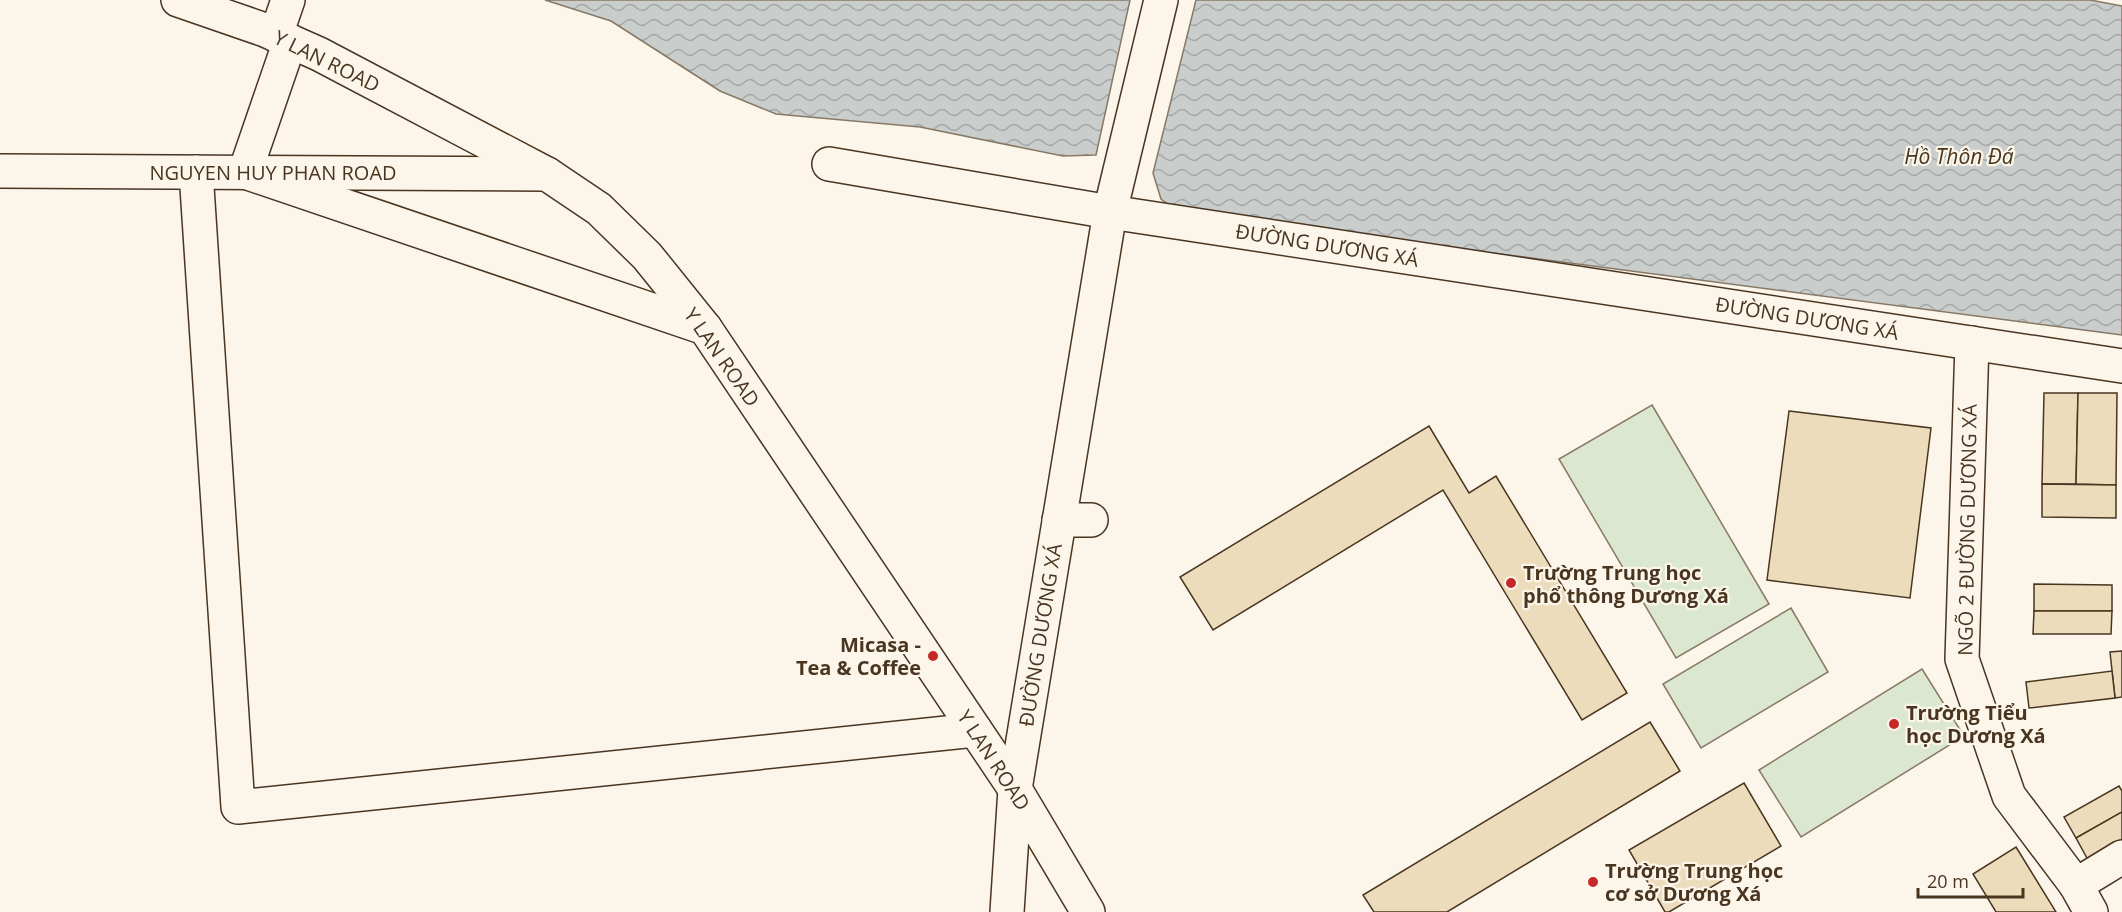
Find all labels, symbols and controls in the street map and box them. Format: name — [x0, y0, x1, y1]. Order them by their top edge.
street label: Y LAN ROAD — [269, 24, 385, 98]
water label: Hồ Thôn Đá — [1904, 142, 2014, 170]
street label: NGUYEN HUY PHAN ROAD — [149, 159, 397, 186]
street label: ĐƯỜNG DƯƠNG XÁ — [1234, 217, 1421, 273]
street label: ĐƯỜNG DƯƠNG XÁ — [1714, 290, 1901, 346]
street label: Y LAN ROAD — [678, 302, 766, 412]
street label: NGÕ 2 ĐƯỜNG DƯƠNG XÁ — [1951, 403, 1983, 656]
street label: ĐƯỜNG DƯƠNG XÁ — [1012, 541, 1068, 728]
place label: Trường Trung học phổ thông Dương Xá — [1523, 559, 1729, 609]
marker: Trường Trung học phổ thông Dương Xá — [1504, 576, 1518, 590]
place label: Micasa - Tea & Coffee — [796, 631, 921, 681]
marker: Micasa - Tea & Coffee — [926, 649, 940, 663]
place label: Trường Tiểu học Dương Xá — [1906, 699, 2046, 749]
street label: Y LAN ROAD — [951, 705, 1037, 815]
marker: Trường Tiểu học Dương Xá — [1887, 717, 1901, 731]
place label: Trường Trung học cơ sở Dương Xá — [1605, 857, 1783, 907]
scale bar — [1918, 861, 2023, 899]
text: 20 m — [1927, 869, 1969, 893]
marker: Trường Trung học cơ sở Dương Xá — [1586, 875, 1600, 889]

